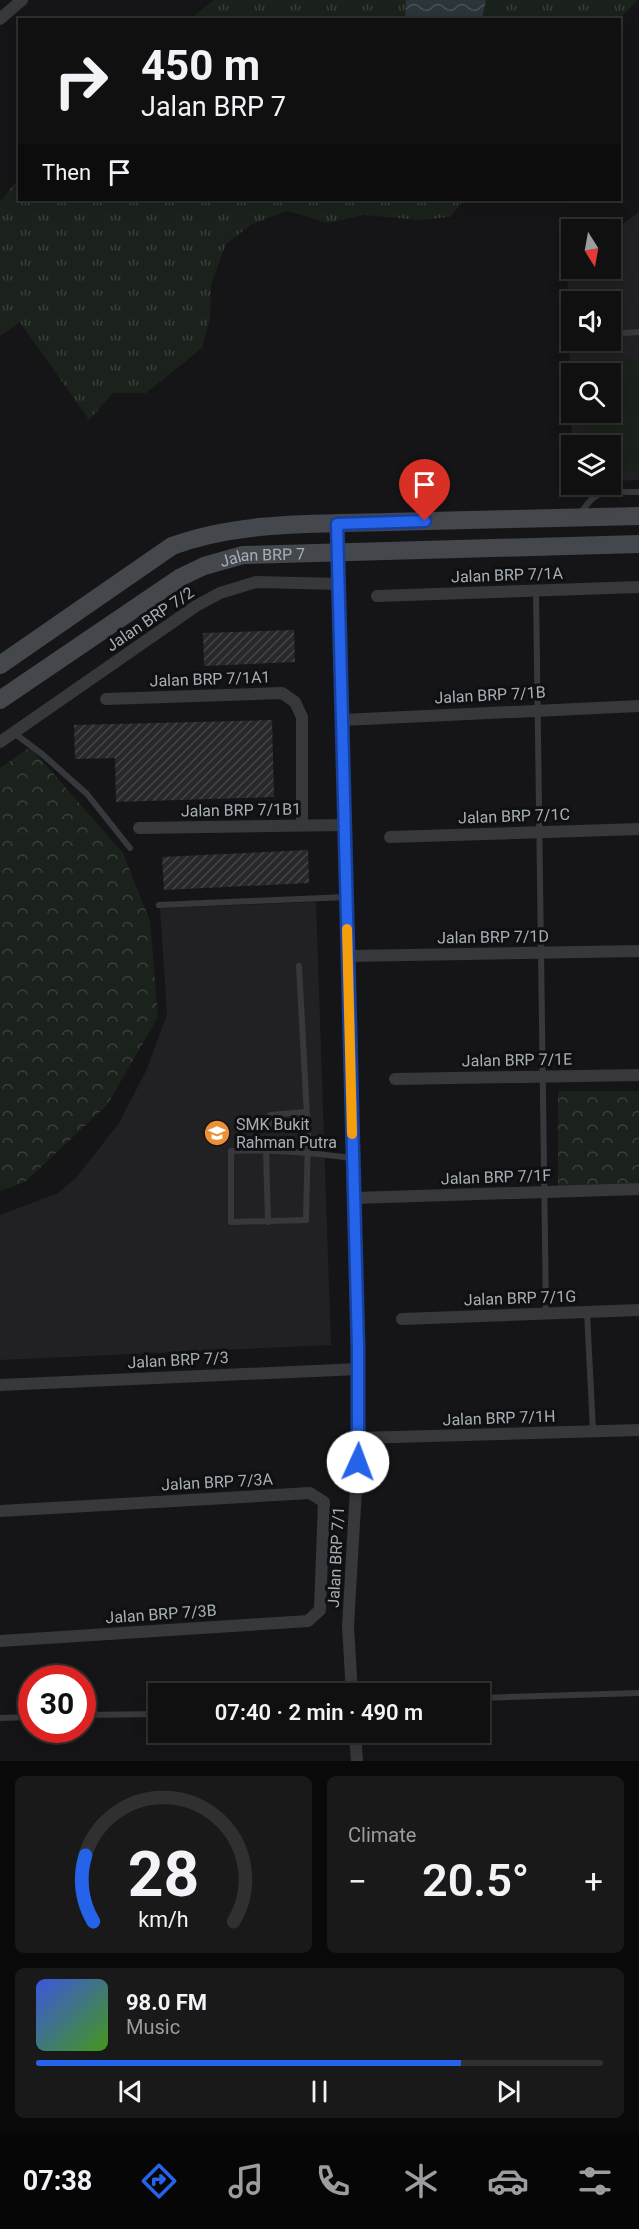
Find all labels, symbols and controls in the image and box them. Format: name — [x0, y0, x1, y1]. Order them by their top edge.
text: 450 m — [141, 41, 260, 90]
icon: right — [42, 42, 120, 120]
text: Jalan BRP 7 — [141, 91, 286, 123]
icon: arrive — [103, 156, 136, 189]
text: Then — [42, 160, 91, 185]
north arrow — [561, 219, 621, 279]
map controls — [561, 219, 621, 495]
button: sound — [561, 291, 621, 351]
button: search — [561, 363, 621, 423]
button: layers — [561, 435, 621, 495]
pin — [399, 459, 450, 521]
icon: arrive — [408, 468, 441, 501]
street label: Jalan BRP 7 — [218, 544, 305, 571]
street label: Jalan BRP 7/1A — [451, 564, 564, 586]
street label: Jalan BRP 7/2 — [103, 583, 197, 655]
street label: Jalan BRP 7/1A1 — [149, 667, 271, 691]
street label: Jalan BRP 7/1B — [434, 683, 546, 707]
street label: Jalan BRP 7/1B1 — [181, 799, 301, 821]
street label: Jalan BRP 7/1C — [458, 805, 570, 827]
street label: Jalan BRP 7/1D — [437, 927, 549, 947]
street label: Jalan BRP 7/1E — [462, 1050, 572, 1070]
place label: SMK Bukit Rahman Putra — [236, 1115, 337, 1152]
school or university icon: SMK Bukit Rahman Putra — [202, 1118, 232, 1148]
street label: Jalan BRP 7/1F — [441, 1166, 552, 1188]
street label: Jalan BRP 7/1G — [464, 1287, 576, 1309]
street label: Jalan BRP 7/3 — [127, 1348, 229, 1372]
street label: Jalan BRP 7/1H — [442, 1407, 556, 1429]
position arrow — [326, 1430, 390, 1494]
street label: Jalan BRP 7/3A — [161, 1470, 274, 1494]
street label: Jalan BRP 7/1 — [324, 1506, 348, 1608]
street label: Jalan BRP 7/3B — [105, 1601, 217, 1627]
speed limit sign: 30 — [18, 1665, 96, 1743]
text: 07:40 · 2 min · 490 m — [215, 1700, 423, 1725]
text: Climate — [348, 1823, 416, 1847]
text: 28 — [128, 1838, 199, 1911]
text: 20.5° — [422, 1854, 529, 1907]
text: − — [348, 1862, 367, 1901]
text: + — [584, 1862, 603, 1901]
text: km/h — [138, 1907, 189, 1932]
text: 98.0 FM — [126, 1990, 207, 2015]
text: Music — [126, 2015, 180, 2039]
icon: previous — [114, 2075, 147, 2108]
icon: pause — [303, 2075, 336, 2108]
icon: next — [492, 2075, 525, 2108]
icon: directions — [138, 2160, 180, 2202]
icon: music — [225, 2160, 267, 2202]
icon: phone — [312, 2160, 354, 2202]
icon: climate — [400, 2160, 442, 2202]
icon: car — [487, 2160, 529, 2202]
icon: filters — [574, 2160, 616, 2202]
text: 07:38 — [23, 2165, 92, 2197]

